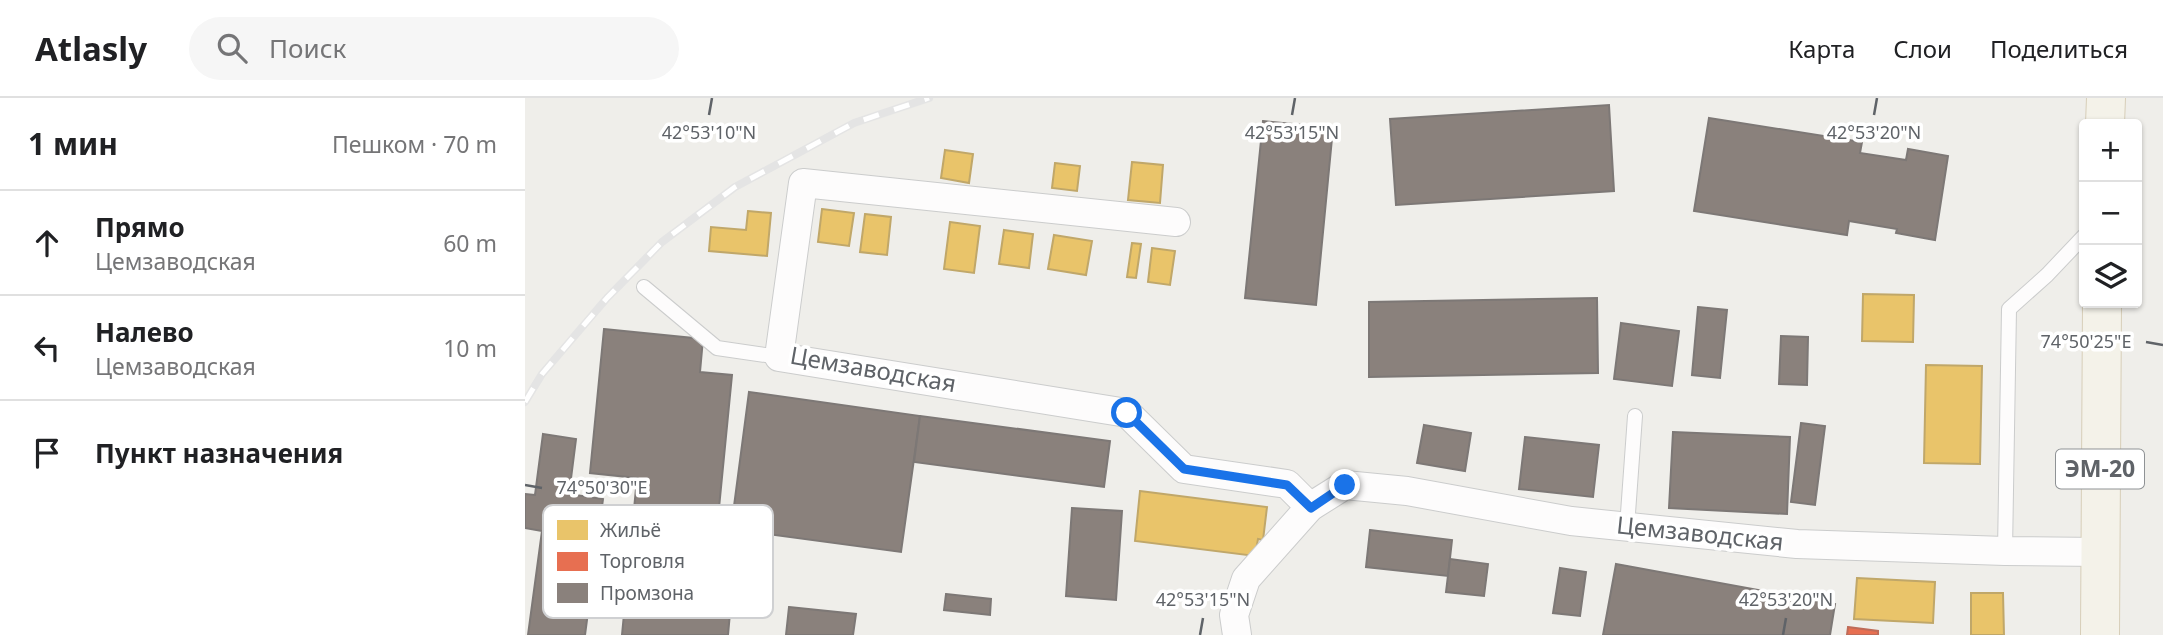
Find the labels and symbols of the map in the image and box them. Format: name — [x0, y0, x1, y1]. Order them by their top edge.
text: 42°53'10"N — [662, 120, 756, 144]
text: 42°53'15"N — [1245, 120, 1339, 144]
text: 42°53'20"N — [1827, 120, 1921, 144]
text: 74°50'25"E — [2041, 329, 2131, 353]
street label: Цемзаводская — [788, 338, 959, 399]
route start — [1111, 397, 1142, 428]
road number: ЭМ-20 — [2056, 450, 2144, 488]
route end — [1329, 469, 1360, 500]
text: 74°50'30"E — [557, 475, 647, 499]
legend — [543, 505, 773, 618]
street label: Цемзаводская — [1615, 507, 1785, 558]
text: Жильё — [600, 517, 661, 543]
text: Торговля — [600, 548, 685, 574]
text: Промзона — [600, 580, 694, 606]
text: 42°53'15"N — [1156, 587, 1250, 611]
text: 42°53'20"N — [1739, 587, 1833, 611]

